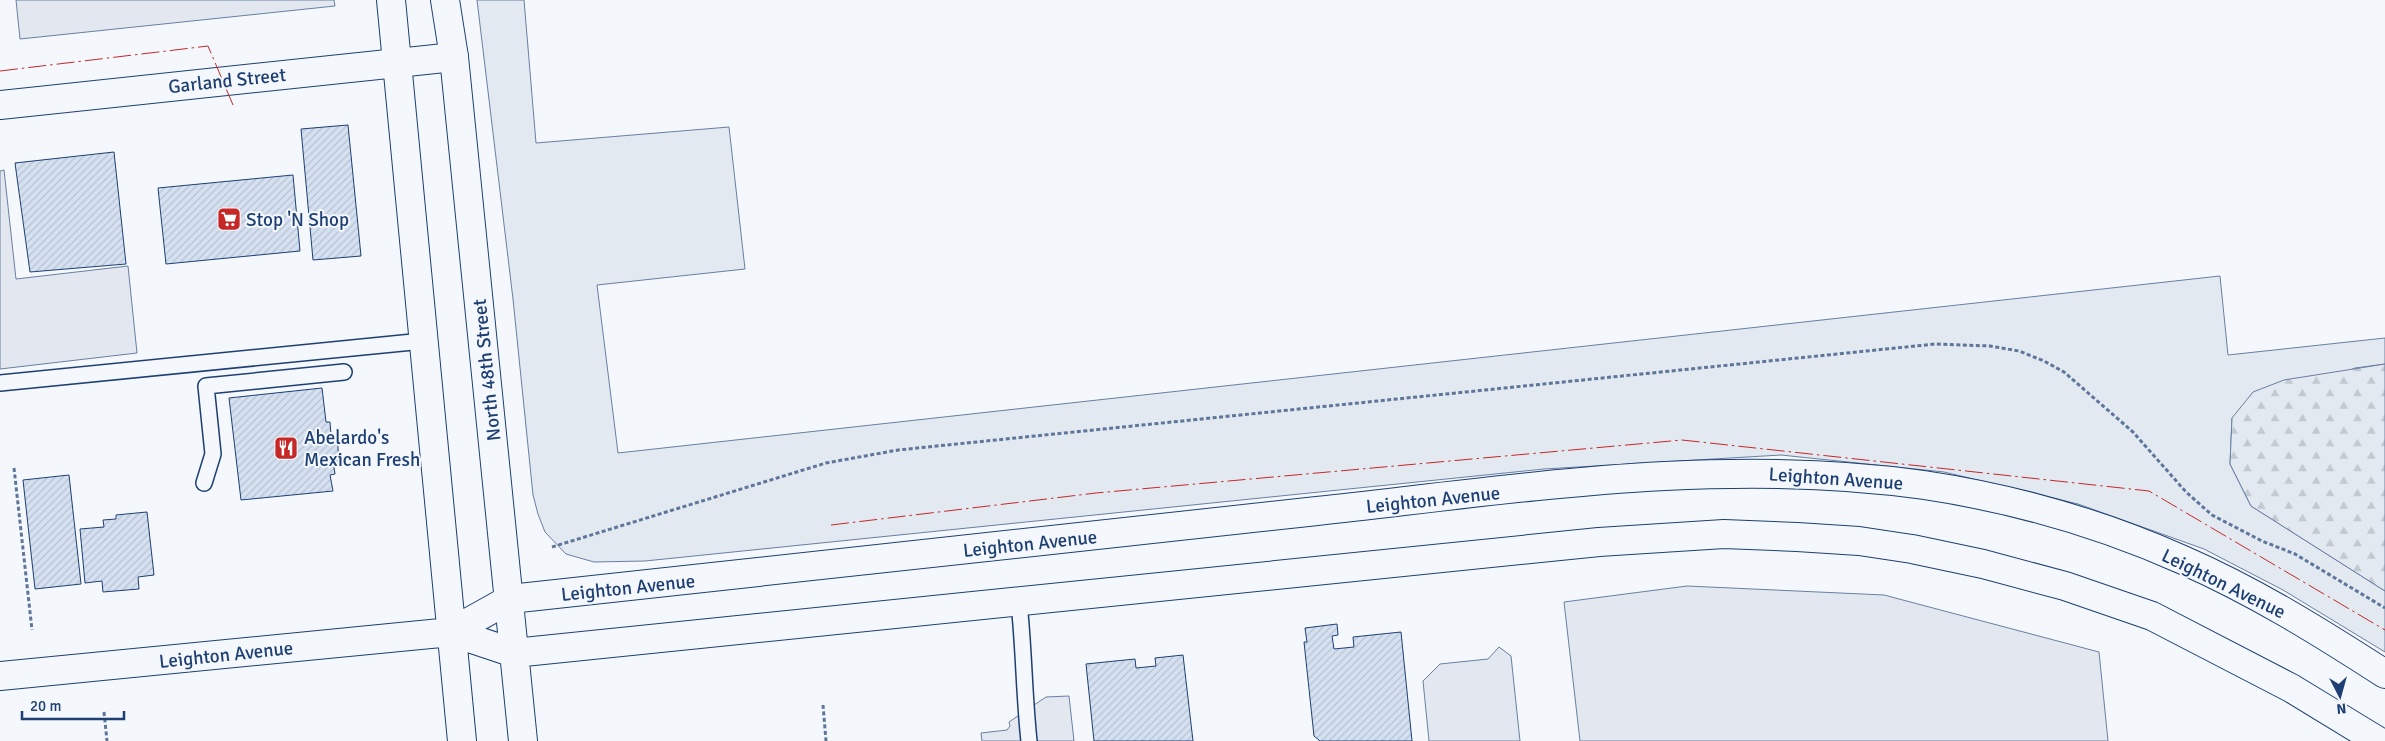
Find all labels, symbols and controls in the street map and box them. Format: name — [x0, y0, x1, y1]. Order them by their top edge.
street label: Garland Street — [167, 63, 287, 99]
supermarket icon: Stop 'N Shop — [216, 206, 242, 232]
place label: Stop 'N Shop — [246, 208, 349, 232]
street label: North 48th Street — [468, 297, 506, 442]
place label: Abelardo's Mexican Fresh — [304, 426, 420, 472]
restaurant icon: Abelardo's Mexican Fresh — [273, 435, 299, 461]
street label: Leighton Avenue — [1768, 462, 1904, 496]
street label: Leighton Avenue — [1365, 481, 1501, 519]
street label: Leighton Avenue — [962, 525, 1098, 563]
street label: Leighton Avenue — [2158, 544, 2289, 624]
street label: Leighton Avenue — [560, 569, 696, 607]
street label: Leighton Avenue — [158, 636, 294, 674]
north arrow — [2315, 671, 2365, 721]
scale bar — [22, 688, 125, 720]
text: 20 m — [30, 697, 61, 715]
text: N — [2336, 699, 2347, 717]

